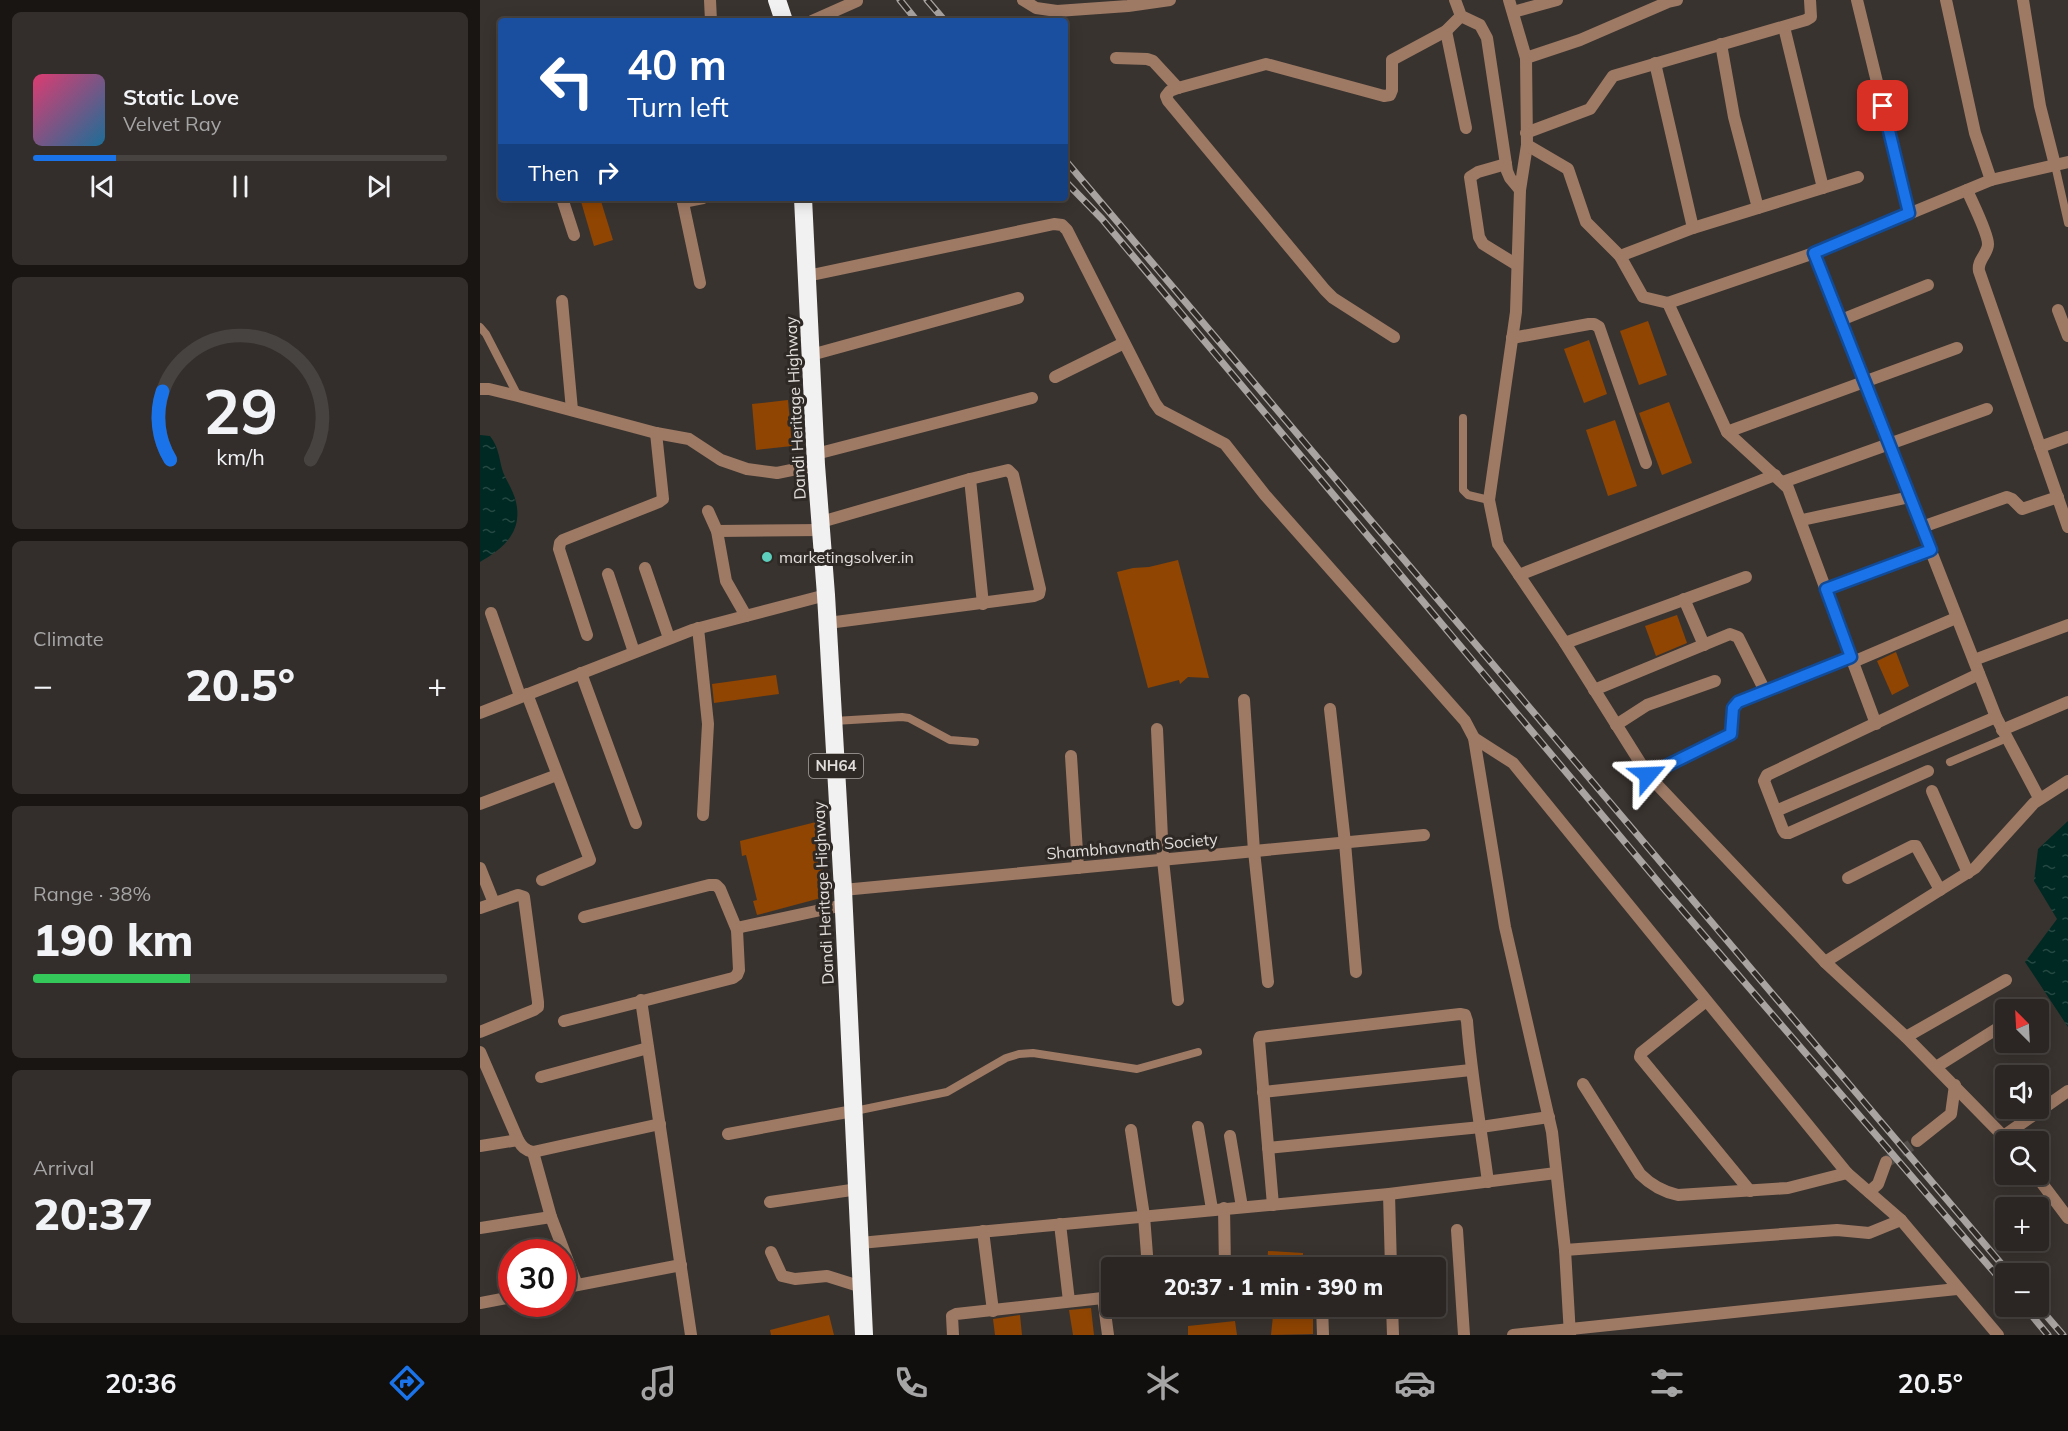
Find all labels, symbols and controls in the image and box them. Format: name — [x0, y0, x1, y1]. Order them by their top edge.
text: 40 m — [627, 38, 727, 91]
icon: left — [528, 42, 606, 120]
pin — [1857, 80, 1908, 131]
text: Static Love — [123, 83, 239, 111]
icon: arrive — [1866, 89, 1899, 122]
text: Turn left — [627, 90, 729, 124]
text: Velvet Ray — [123, 111, 221, 136]
icon: right — [591, 156, 624, 189]
text: Then — [528, 159, 579, 187]
icon: previous — [86, 170, 119, 203]
icon: pause — [224, 170, 257, 203]
icon: next — [362, 170, 395, 203]
street label: Dandi Heritage Highway — [780, 315, 810, 500]
text: 29 — [203, 371, 277, 450]
text: km/h — [216, 443, 264, 470]
place label: marketingsolver.in — [779, 547, 914, 567]
marker: marketingsolver.in — [760, 550, 774, 564]
text: Climate — [33, 626, 104, 651]
text: 20.5° — [185, 656, 295, 712]
text: − — [33, 664, 53, 705]
text: + — [427, 664, 447, 705]
position arrow — [1616, 743, 1680, 807]
road number: NH64 — [809, 754, 863, 778]
street label: Dandi Heritage Highway — [808, 800, 838, 985]
street label: Shambhavnath Society — [1046, 829, 1219, 863]
text: Range · 38% — [33, 881, 151, 906]
text: 190 km — [33, 911, 194, 967]
north arrow — [1995, 999, 2049, 1053]
map controls — [1995, 999, 2049, 1317]
button: sound — [1995, 1065, 2049, 1119]
button: search — [1995, 1131, 2049, 1185]
text: Arrival — [33, 1155, 94, 1180]
text: 20:37 — [33, 1185, 153, 1241]
button: + — [1995, 1197, 2049, 1251]
speed limit sign: 30 — [498, 1239, 576, 1317]
button: − — [1995, 1263, 2049, 1317]
text: 20:37 · 1 min · 390 m — [1164, 1273, 1383, 1301]
icon: directions — [386, 1362, 428, 1404]
icon: music — [638, 1362, 680, 1404]
icon: phone — [890, 1362, 932, 1404]
icon: climate — [1142, 1362, 1184, 1404]
icon: car — [1394, 1362, 1436, 1404]
icon: filters — [1646, 1362, 1688, 1404]
text: 20:36 — [105, 1366, 176, 1400]
text: 20.5° — [1897, 1366, 1963, 1400]

